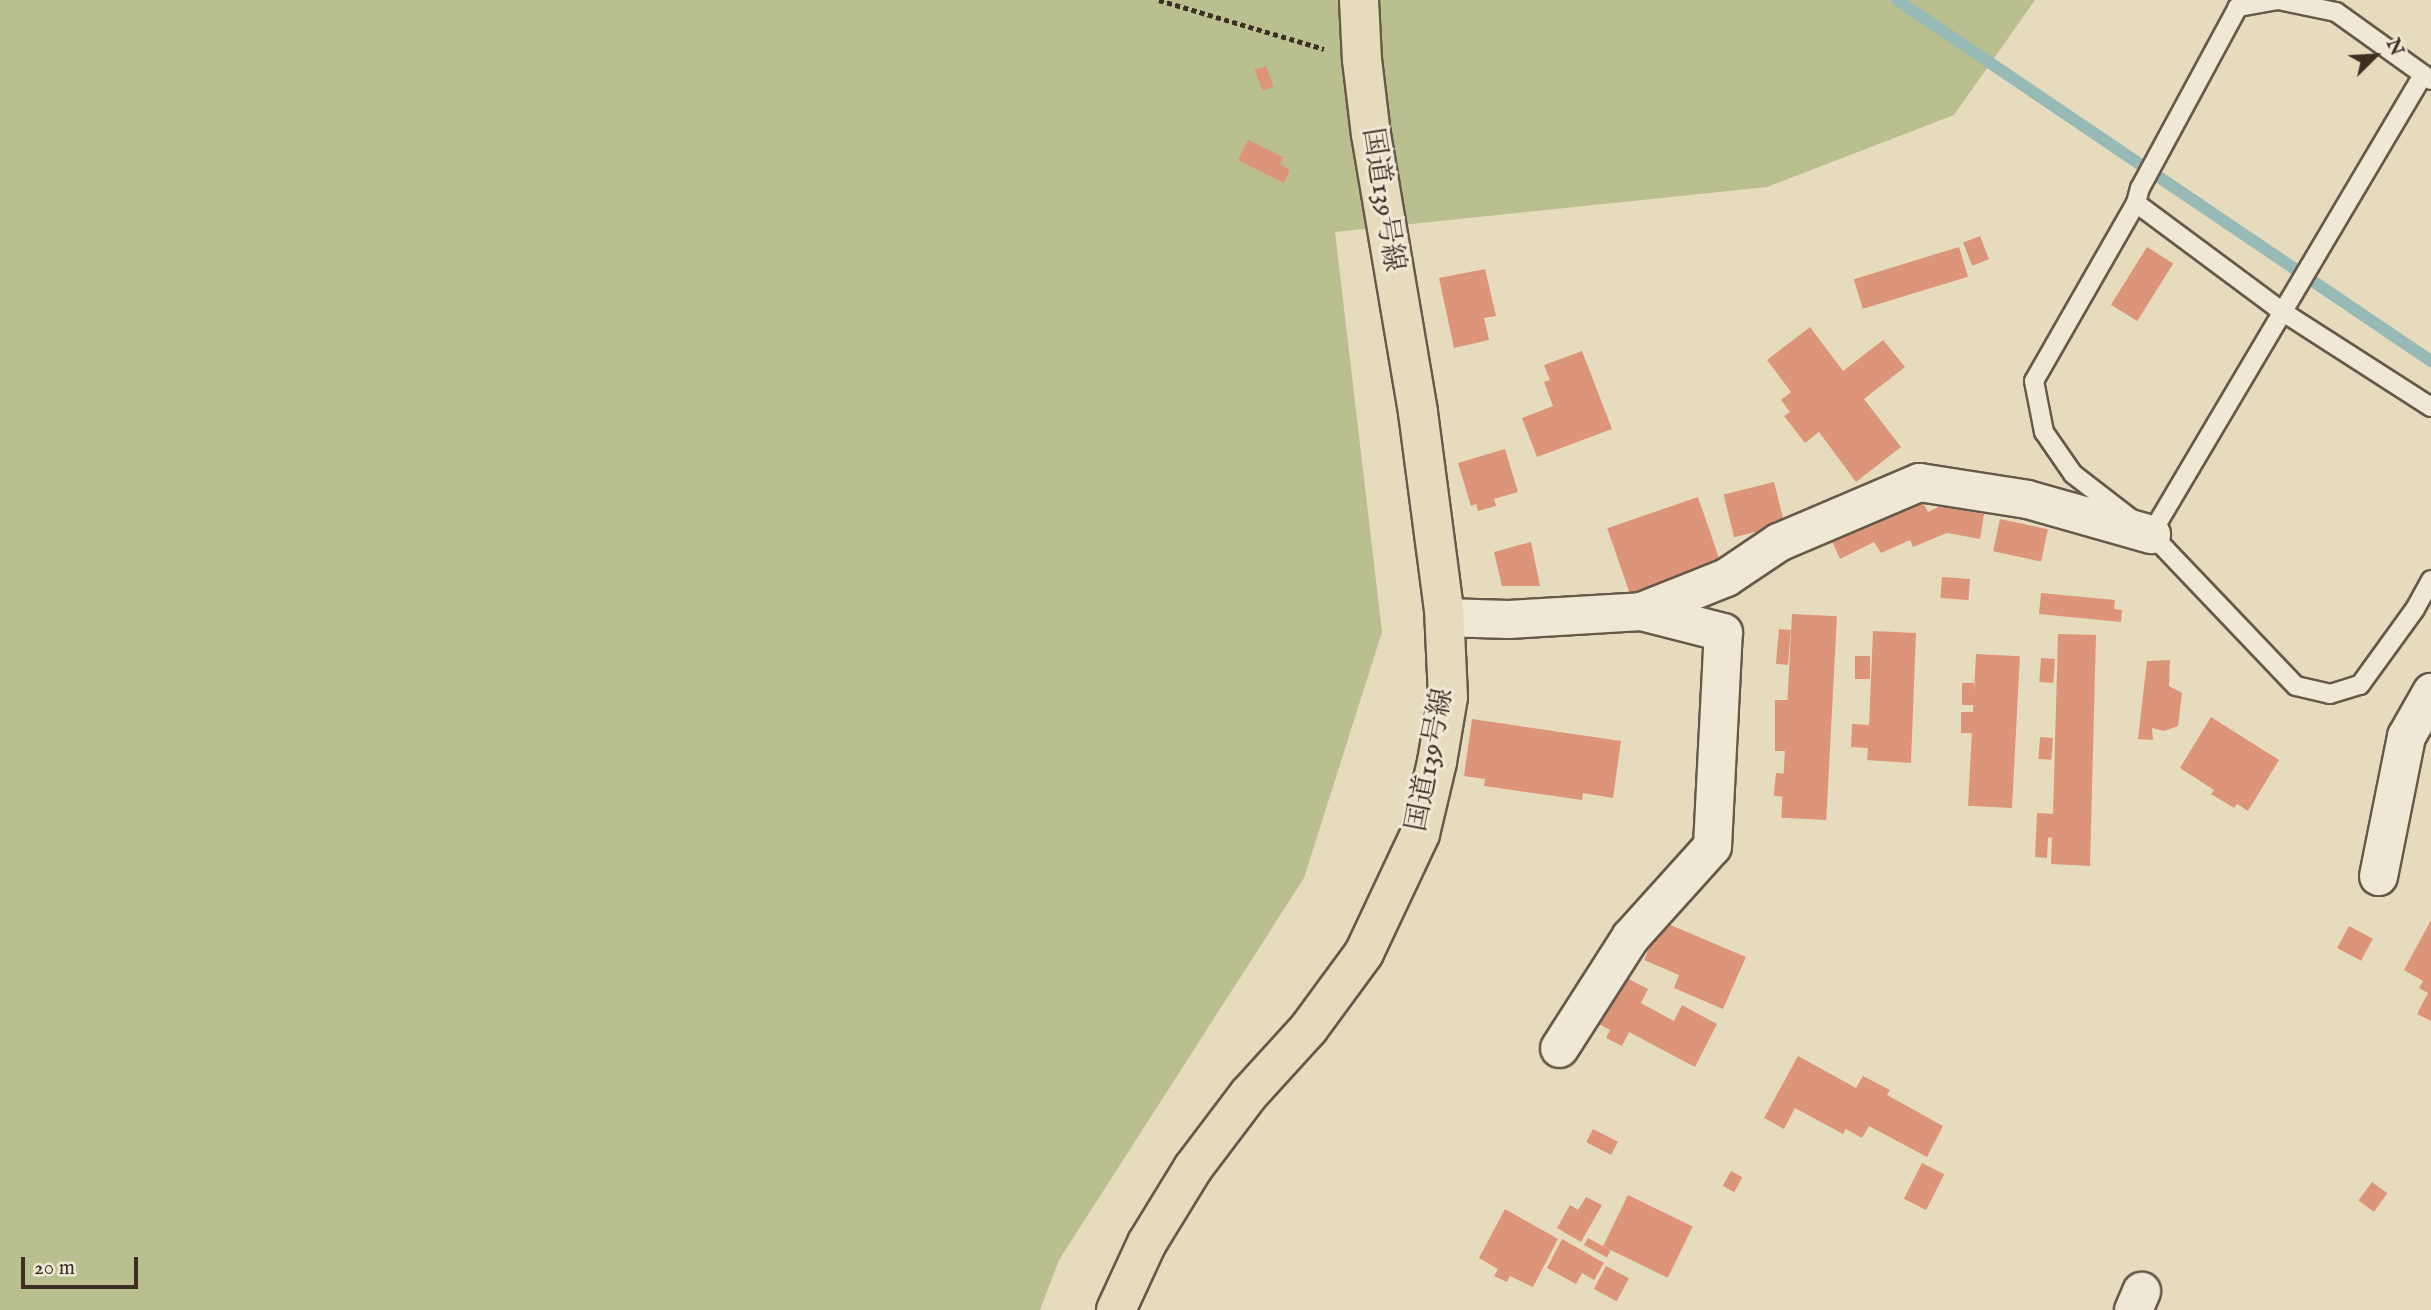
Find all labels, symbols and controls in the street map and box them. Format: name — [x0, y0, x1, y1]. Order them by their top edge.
north arrow — [2340, 21, 2410, 91]
text: N — [2380, 35, 2408, 60]
street label: 国道139号線 — [1354, 126, 1410, 274]
street label: 国道139号線 — [1401, 686, 1461, 834]
scale bar — [24, 1244, 142, 1288]
text: 20 m — [34, 1255, 75, 1282]

